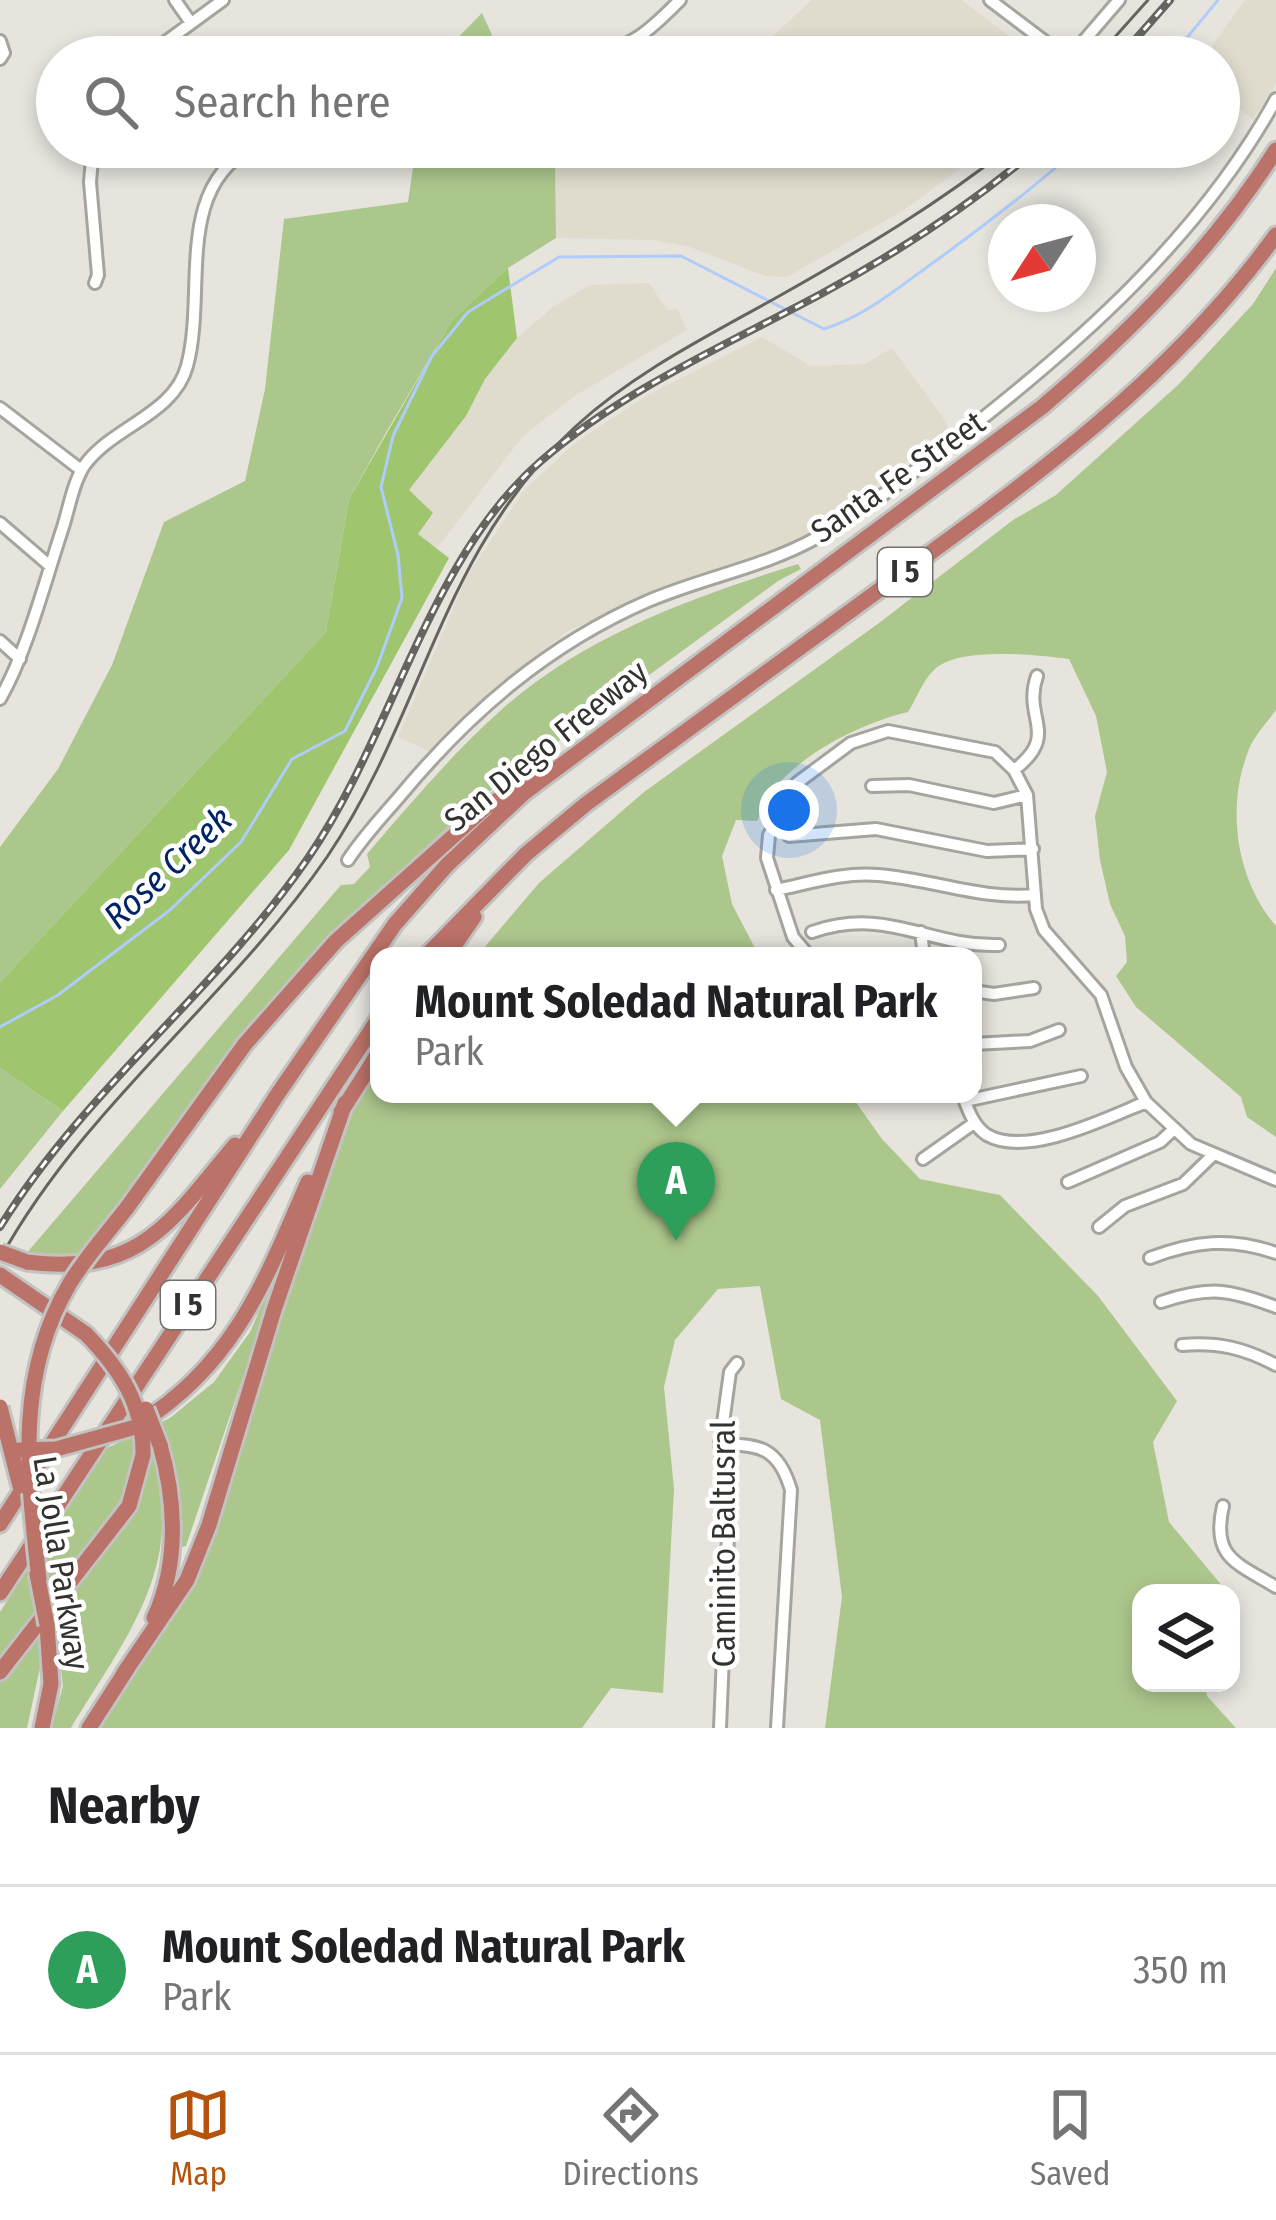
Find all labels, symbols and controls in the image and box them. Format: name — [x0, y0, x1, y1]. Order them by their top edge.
search box — [36, 36, 1240, 168]
icon: search — [78, 69, 144, 135]
text: Search here — [174, 75, 391, 129]
north arrow — [988, 204, 1096, 312]
street label: Santa Fe Street — [803, 402, 993, 552]
road number: I 5 — [878, 548, 932, 596]
street label: San Diego Freeway — [436, 652, 656, 840]
your location — [759, 780, 819, 840]
water label: Rose Creek — [95, 797, 241, 938]
popup — [370, 947, 982, 1103]
text: Mount Soledad Natural Park — [415, 975, 937, 1029]
text: Park — [415, 1029, 484, 1075]
pin: A — [637, 1142, 715, 1241]
road number: I 5 — [161, 1281, 215, 1329]
street label: Caminito Baltusral — [704, 1420, 744, 1668]
street label: La Jolla Parkway — [24, 1453, 98, 1673]
map controls — [1132, 1584, 1240, 1692]
button: layers — [1132, 1584, 1240, 1692]
text: Nearby — [48, 1775, 200, 1837]
text: Mount Soledad Natural Park — [162, 1920, 685, 1974]
text: A — [76, 1947, 98, 1993]
text: 350 m — [1133, 1947, 1228, 1993]
text: Park — [162, 1974, 231, 2020]
tab: Map — [165, 2082, 231, 2194]
tab: Directions — [562, 2082, 699, 2194]
tab: Saved — [1030, 2082, 1110, 2194]

